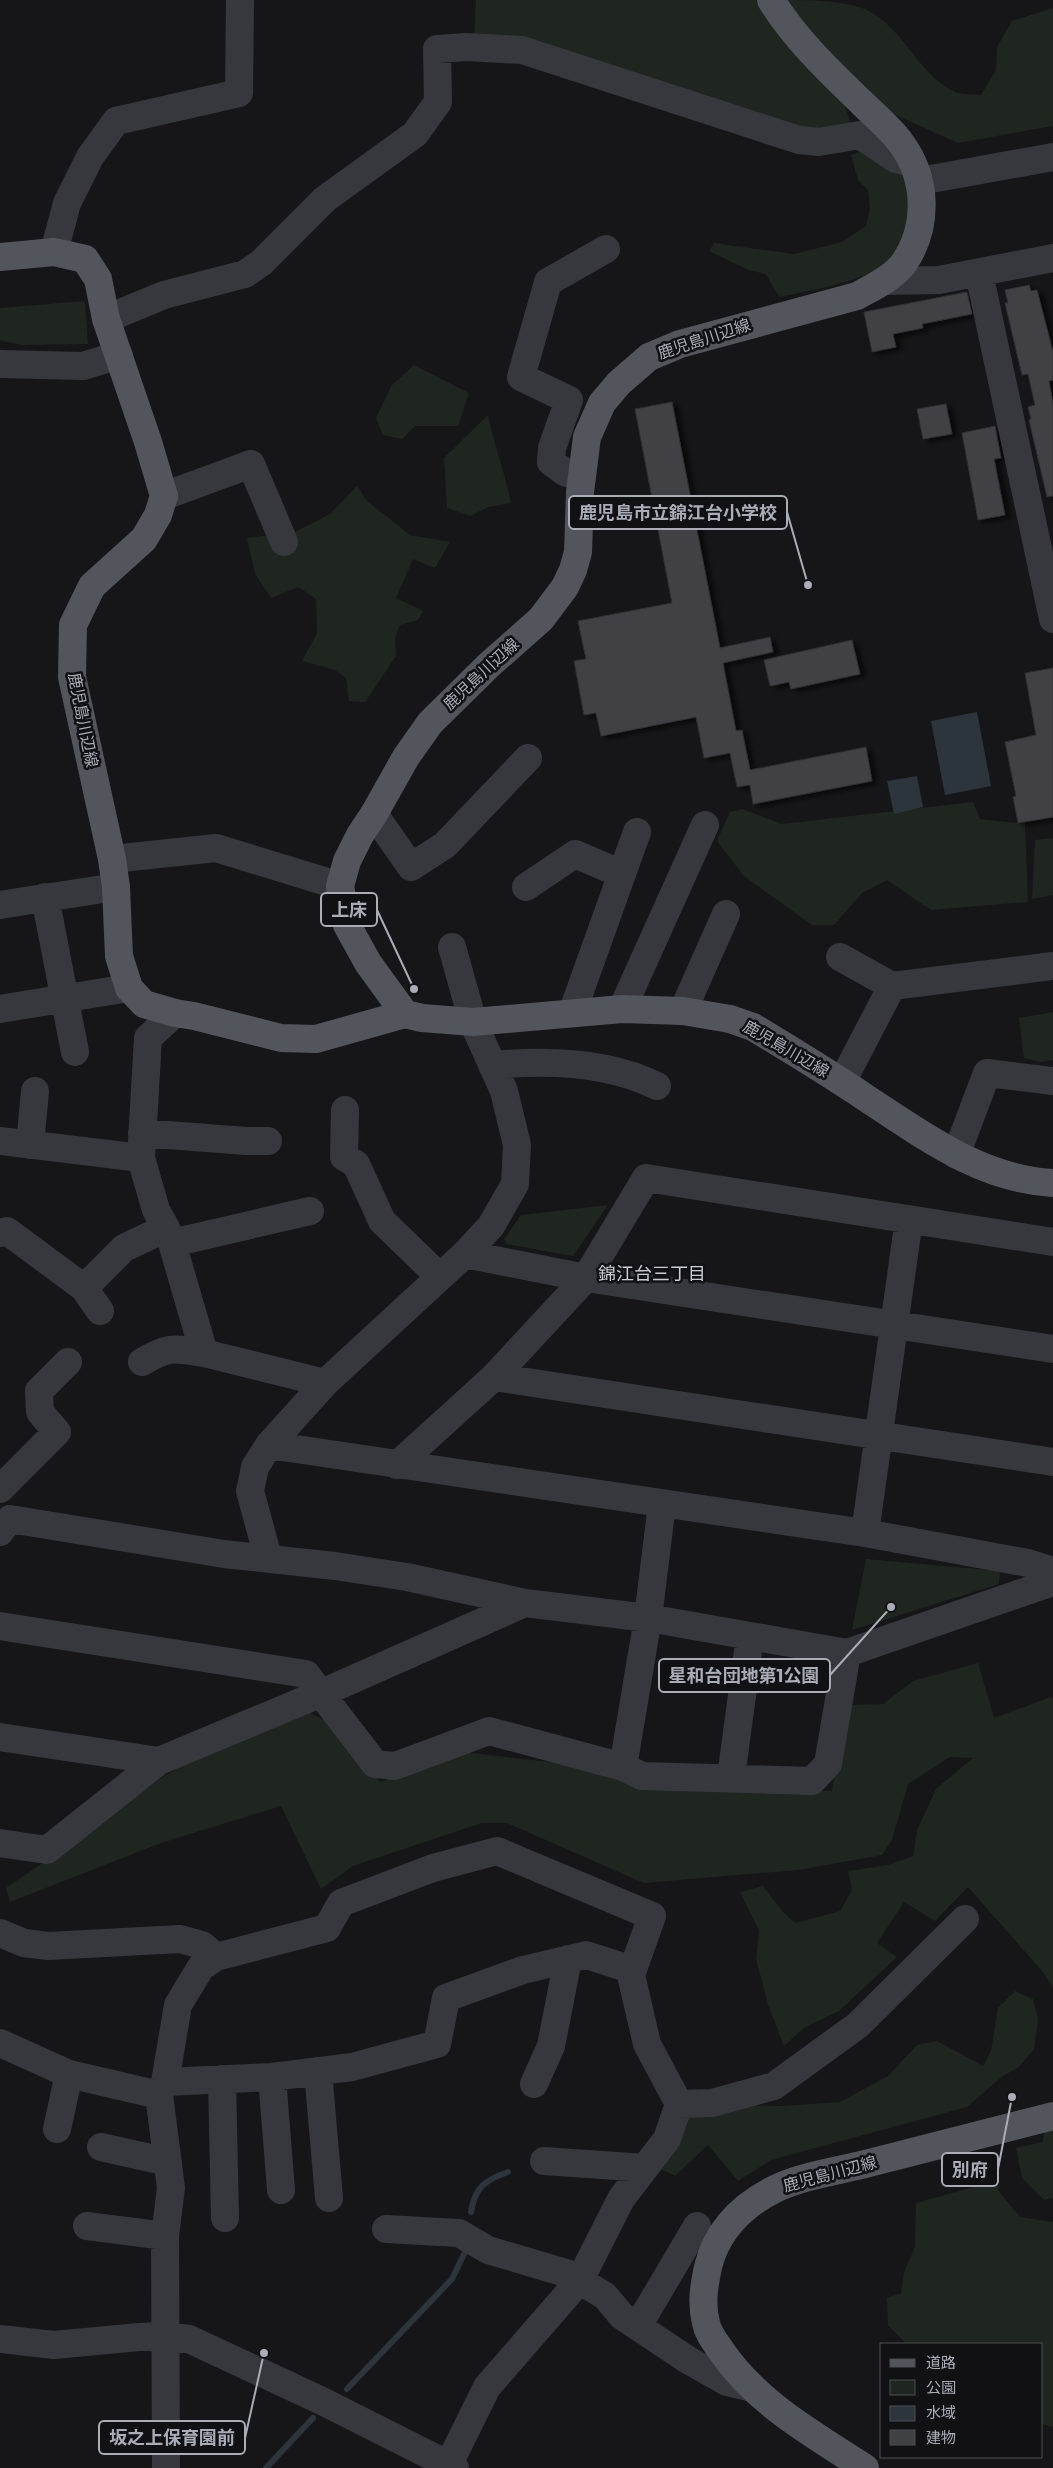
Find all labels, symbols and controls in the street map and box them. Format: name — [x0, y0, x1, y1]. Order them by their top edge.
street label: 鹿児島川辺線 — [655, 315, 753, 363]
callout: 鹿児島市立錦江台小学校 — [569, 496, 787, 529]
text: 鹿児島市立錦江台小学校 — [579, 502, 777, 524]
street label: 鹿児島川辺線 — [439, 634, 523, 714]
street label: 鹿児島川辺線 — [65, 671, 101, 769]
callout: 上床 — [321, 893, 377, 926]
text: 上床 — [331, 899, 367, 921]
street label: 鹿児島川辺線 — [740, 1017, 832, 1081]
district label: 錦江台三丁目 — [598, 1263, 706, 1285]
callout: 星和台団地第1公園 — [659, 1659, 830, 1692]
text: 星和台団地第1公園 — [668, 1665, 820, 1687]
street label: 鹿児島川辺線 — [781, 2152, 879, 2196]
callout: 別府 — [942, 2153, 998, 2186]
text: 別府 — [952, 2159, 988, 2181]
legend — [880, 2343, 1043, 2458]
text: 道路 — [926, 2353, 956, 2372]
text: 公園 — [926, 2378, 956, 2397]
text: 水域 — [926, 2403, 956, 2422]
callout: 坂之上保育園前 — [99, 2421, 245, 2454]
text: 坂之上保育園前 — [109, 2427, 235, 2449]
text: 建物 — [926, 2428, 956, 2447]

